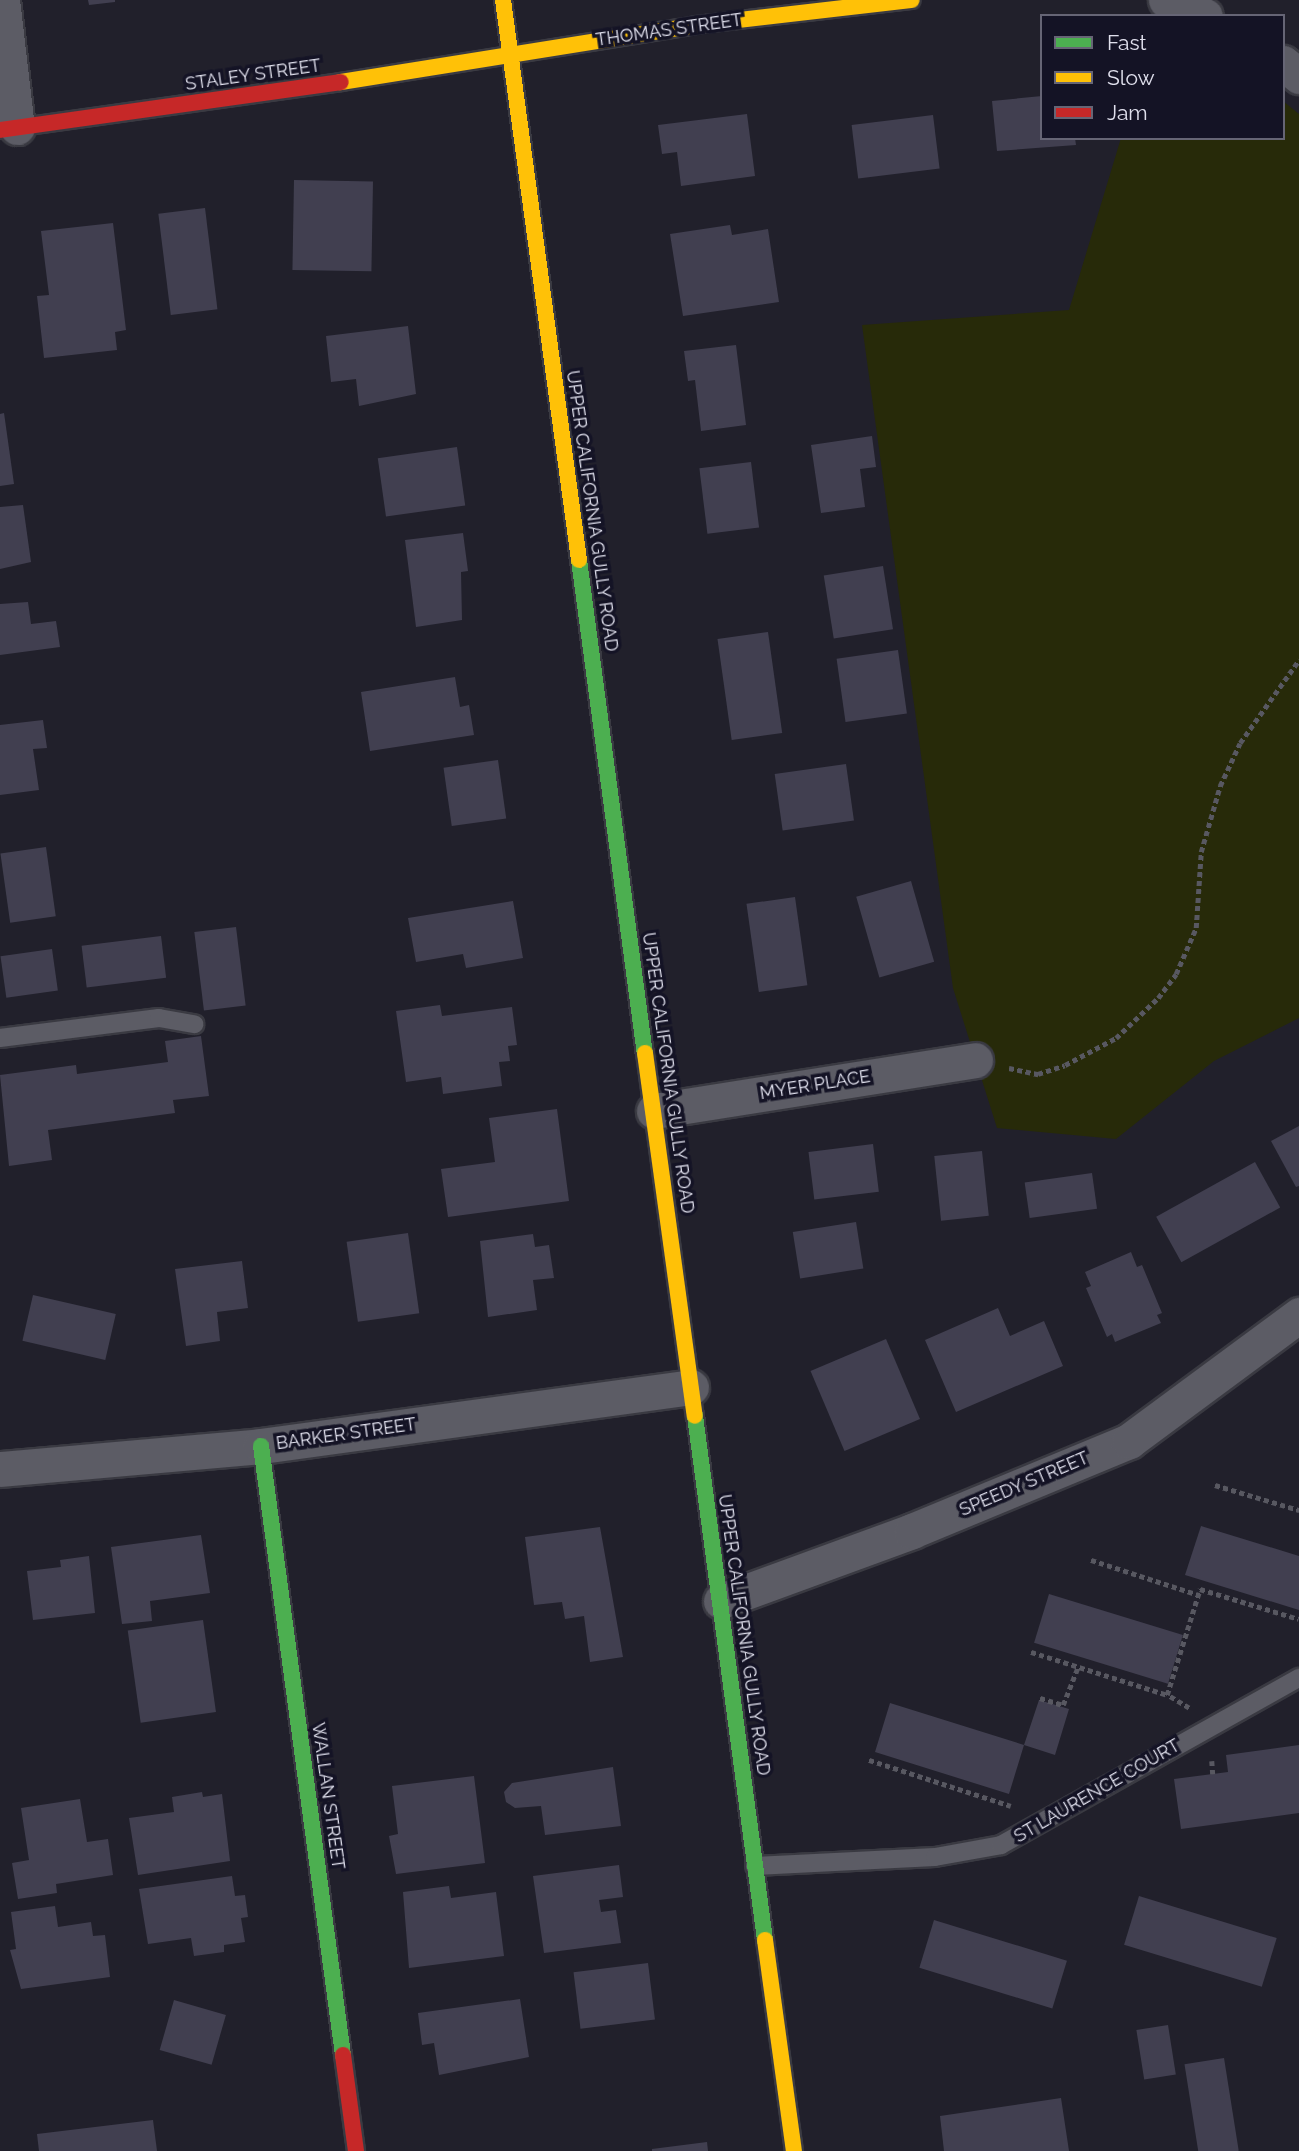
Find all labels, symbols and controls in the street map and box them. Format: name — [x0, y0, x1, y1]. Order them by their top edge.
street label: THOMAS STREET — [594, 9, 744, 51]
legend — [1040, 14, 1285, 140]
text: Fast — [1107, 30, 1147, 55]
street label: STALEY STREET — [184, 55, 322, 95]
text: Slow — [1107, 65, 1155, 90]
text: Jam — [1107, 100, 1148, 125]
street label: UPPER CALIFORNIA GULLY ROAD — [561, 368, 623, 654]
street label: UPPER CALIFORNIA GULLY ROAD — [637, 930, 699, 1216]
street label: MYER PLACE — [758, 1066, 872, 1104]
street label: BARKER STREET — [275, 1413, 417, 1455]
street label: SPEEDY STREET — [956, 1447, 1092, 1521]
street label: UPPER CALIFORNIA GULLY ROAD — [713, 1492, 775, 1778]
street label: WALLAN STREET — [307, 1721, 349, 1871]
street label: ST LAURENCE COURT — [1010, 1734, 1184, 1848]

